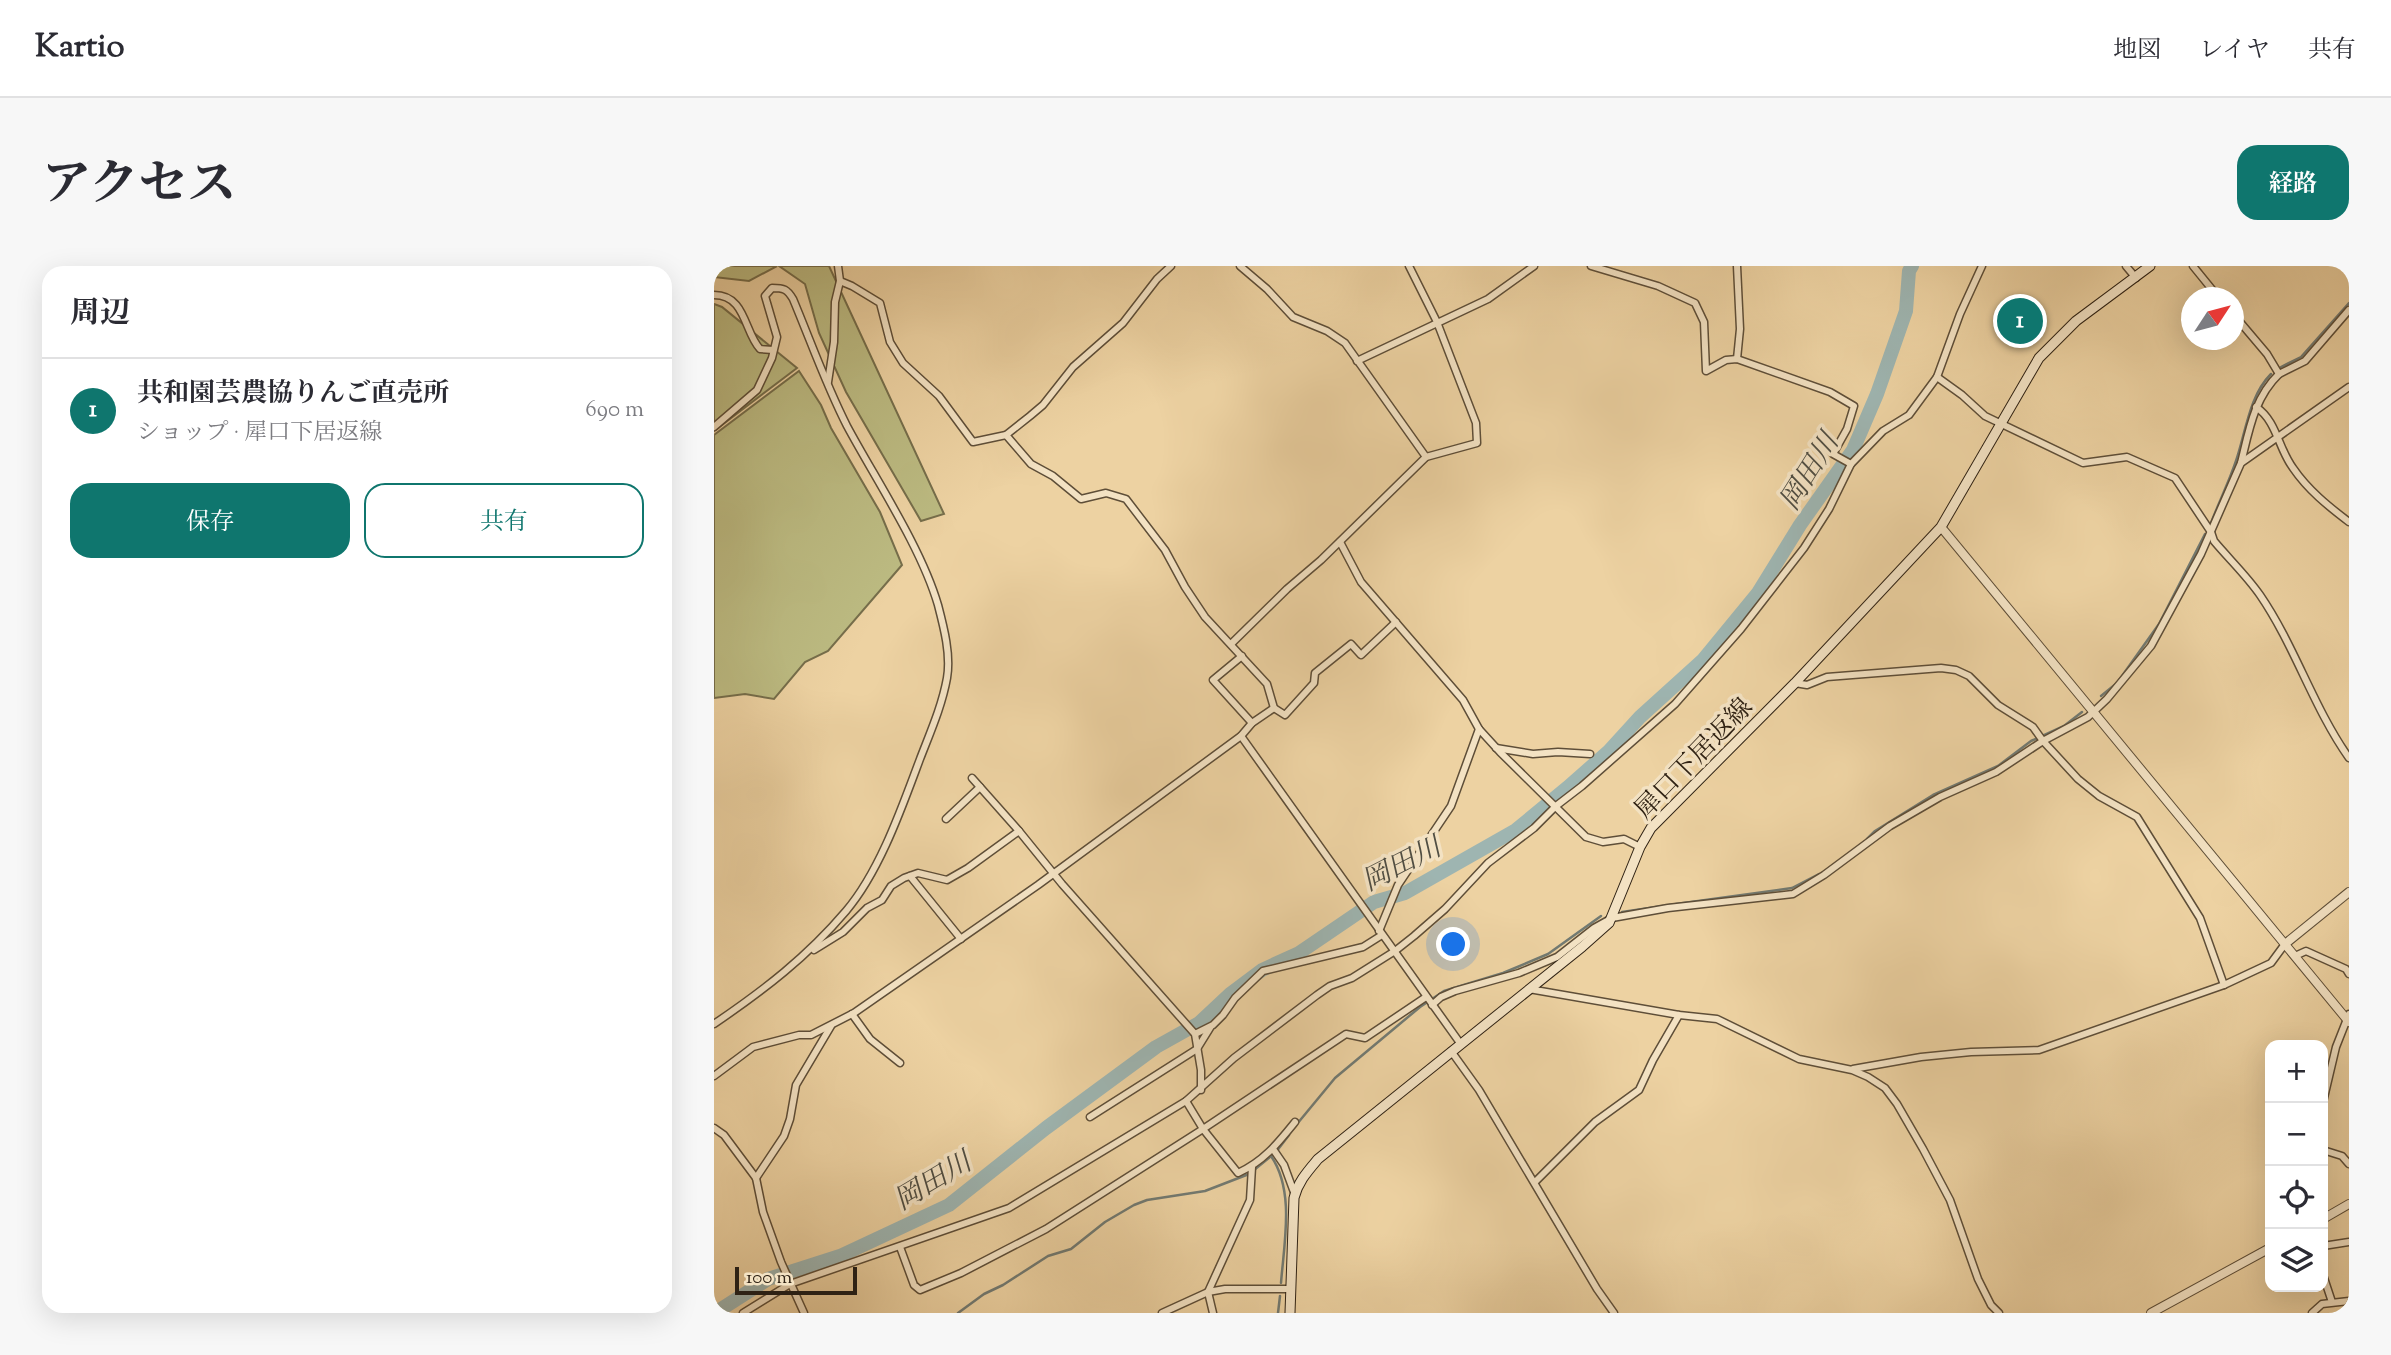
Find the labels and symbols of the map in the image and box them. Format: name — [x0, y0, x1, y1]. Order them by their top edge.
north arrow — [2181, 287, 2244, 350]
pin: 1 — [1997, 295, 2043, 347]
water label: 岡田川 — [1771, 424, 1851, 519]
street label: 犀口下居返線 — [1627, 691, 1762, 829]
water label: 岡田川 — [1356, 827, 1452, 903]
your location — [1436, 927, 1470, 961]
water label: 岡田川 — [887, 1142, 982, 1221]
scale bar — [735, 1264, 858, 1296]

